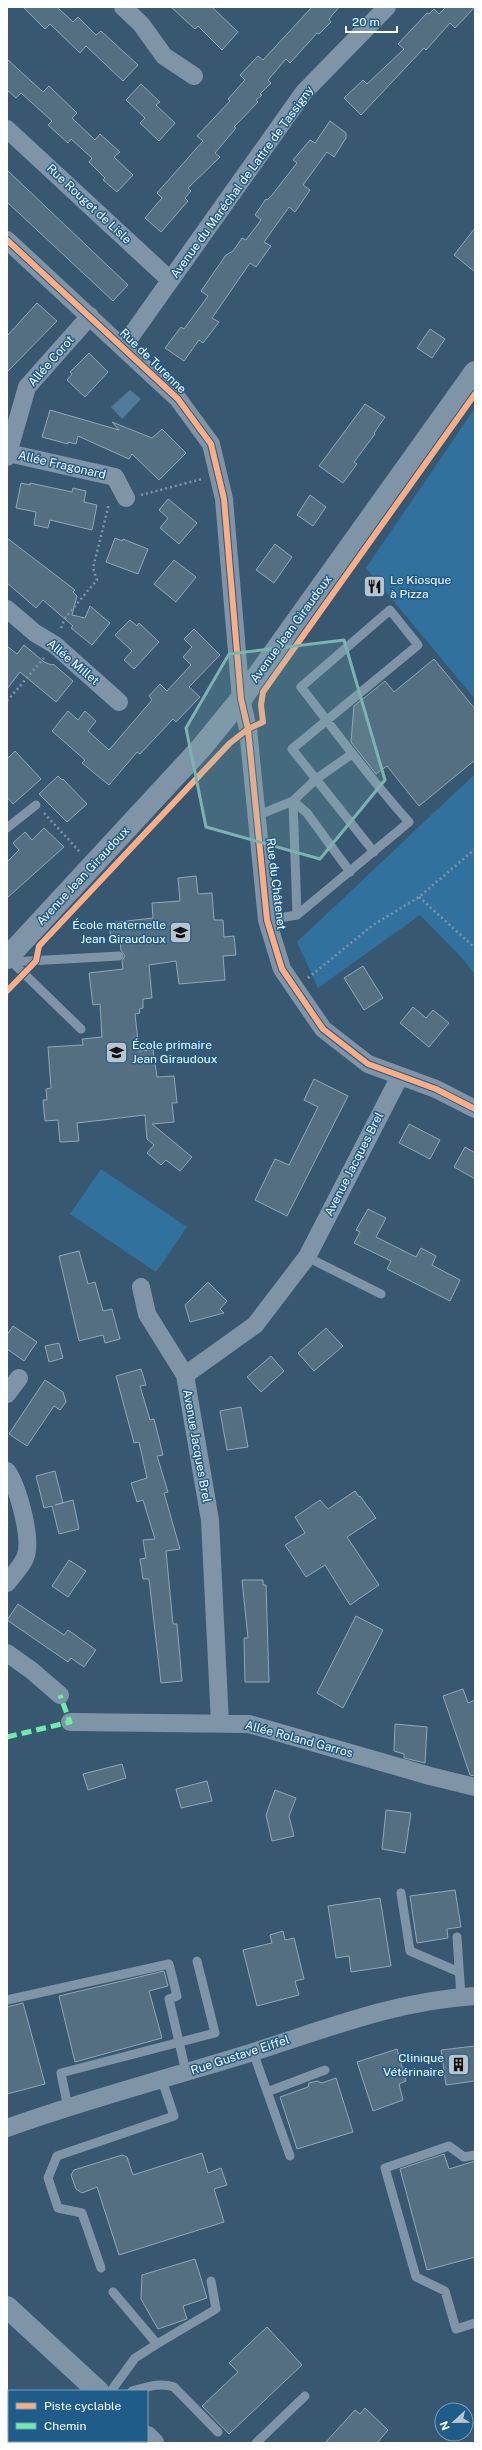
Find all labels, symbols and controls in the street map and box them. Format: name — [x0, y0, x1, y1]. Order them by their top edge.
scale bar — [346, 8, 397, 34]
text: 20 m — [352, 15, 380, 29]
street label: Avenue du Maréchal de Lattre de Tassigny — [168, 83, 317, 281]
street label: Rue Rouget de Lisle — [44, 161, 134, 247]
street label: Rue de Turenne — [117, 326, 189, 396]
street label: Allée Corot — [25, 333, 77, 389]
street label: Allée Fragonard — [17, 448, 107, 482]
street label: Avenue Jean Giraudoux — [247, 572, 335, 685]
place label: Le Kiosque à Pizza — [390, 573, 451, 601]
restaurant icon: Le Kiosque à Pizza — [361, 574, 387, 600]
street label: Allée Millet — [44, 636, 102, 688]
street label: Avenue Jean Giraudoux — [34, 824, 132, 928]
street label: Rue du Châtenet — [263, 837, 289, 931]
place label: École maternelle Jean Giraudoux — [72, 918, 166, 946]
school or university icon: École maternelle Jean Giraudoux — [168, 919, 194, 945]
place label: École primaire Jean Giraudoux — [132, 1038, 218, 1066]
school or university icon: École primaire Jean Giraudoux — [103, 1039, 129, 1065]
street label: Avenue Jacques Brel — [322, 1109, 386, 1218]
street label: Avenue Jacques Brel — [180, 1388, 214, 1504]
street label: Allée Roland Garros — [243, 1718, 355, 1760]
street label: Rue Gustave Eiffel — [189, 2032, 291, 2078]
place label: Clinique Vétérinaire — [383, 2051, 444, 2079]
building icon: Clinique Vétérinaire — [446, 2052, 472, 2078]
legend — [8, 2390, 148, 2442]
text: Piste cyclable — [44, 2399, 121, 2413]
north arrow — [434, 2402, 474, 2442]
text: Chemin — [44, 2419, 86, 2433]
text: N — [438, 2420, 452, 2432]

